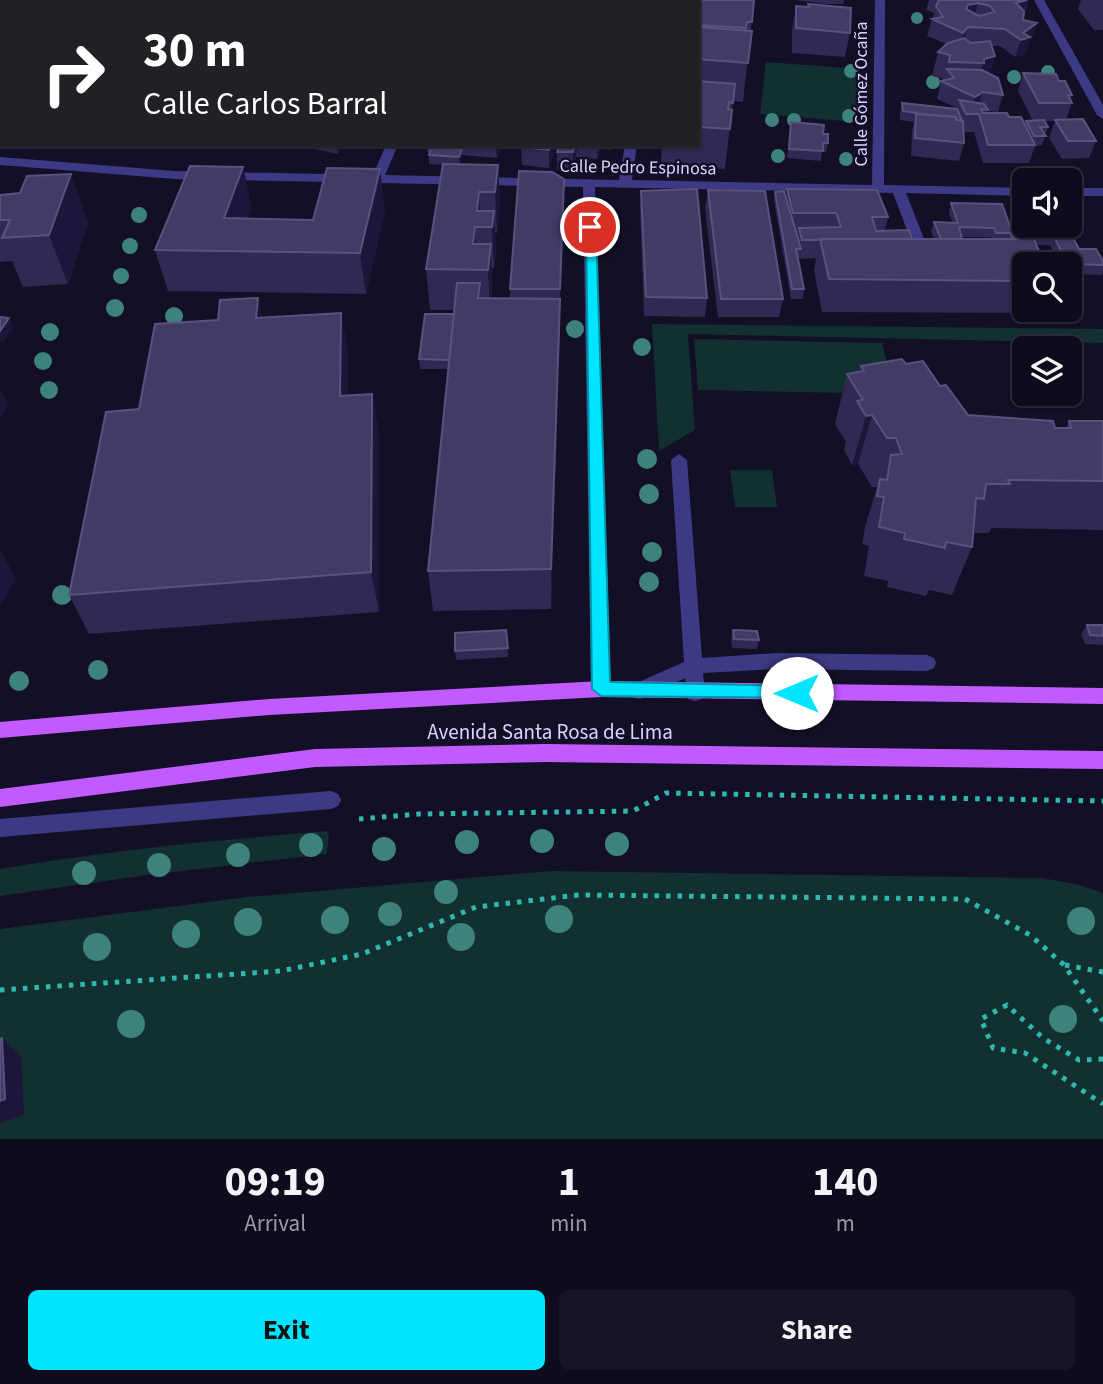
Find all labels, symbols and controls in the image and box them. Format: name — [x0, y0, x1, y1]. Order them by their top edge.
text: 30 m — [143, 16, 247, 86]
street label: Calle Gómez Ocaña — [849, 22, 874, 167]
icon: right — [28, 28, 119, 119]
text: Calle Carlos Barral — [143, 81, 387, 127]
street label: Calle Pedro Espinosa — [559, 154, 717, 181]
map controls — [1012, 168, 1082, 406]
button: sound — [1012, 168, 1082, 238]
pin — [560, 197, 620, 257]
icon: arrive — [571, 208, 609, 246]
button: search — [1012, 252, 1082, 322]
button: layers — [1012, 336, 1082, 406]
position arrow — [760, 656, 834, 730]
street label: Avenida Santa Rosa de Lima — [427, 717, 673, 747]
text: 09:19 — [224, 1152, 326, 1212]
text: 1 — [558, 1152, 580, 1212]
text: 140 — [812, 1152, 879, 1212]
text: Arrival — [244, 1207, 306, 1240]
text: min — [550, 1207, 588, 1240]
text: m — [836, 1207, 855, 1240]
button: Exit — [28, 1290, 545, 1370]
button: Share — [559, 1290, 1075, 1370]

